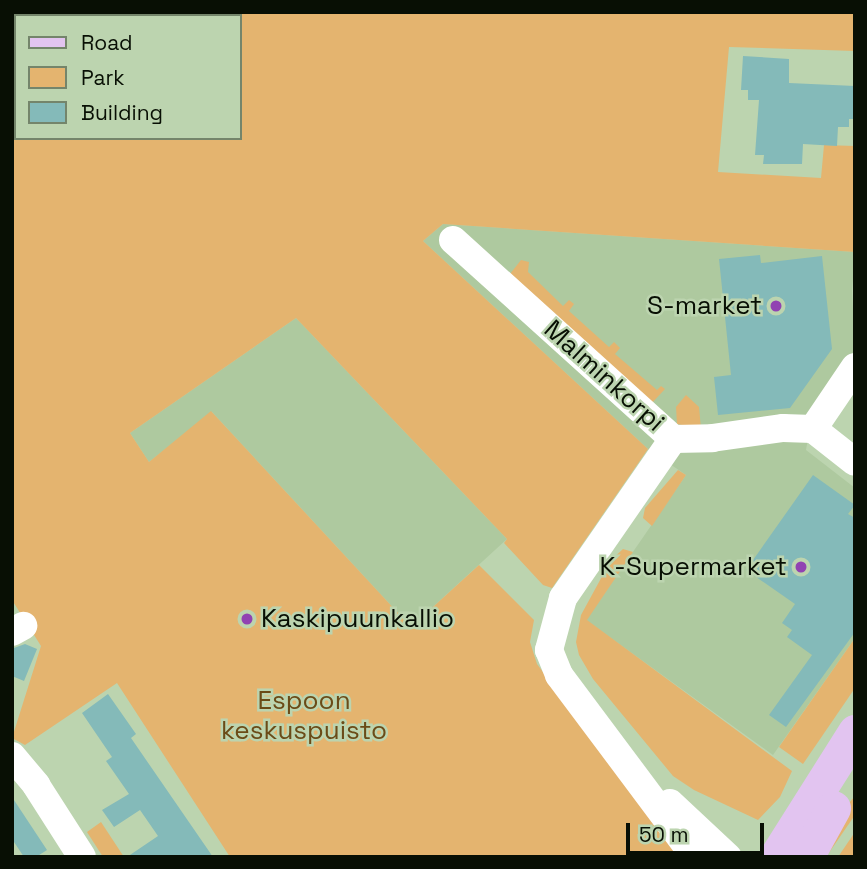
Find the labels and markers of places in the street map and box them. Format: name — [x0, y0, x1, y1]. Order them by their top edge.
place label: S-market — [647, 290, 762, 322]
marker: S-market — [768, 298, 784, 314]
place label: K-Supermarket — [599, 551, 787, 583]
marker: K-Supermarket — [793, 559, 809, 575]
place label: Kaskipuunkallio — [261, 603, 454, 635]
marker: Kaskipuunkallio — [239, 611, 255, 627]

